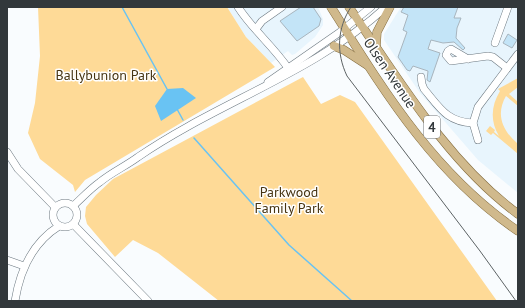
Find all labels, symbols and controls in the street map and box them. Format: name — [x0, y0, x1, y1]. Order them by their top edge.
street label: Olsen Avenue — [360, 34, 420, 112]
park label: Ballybunion Park — [56, 66, 157, 84]
road number: 4 — [424, 116, 440, 138]
park label: Parkwood Family Park — [255, 183, 324, 217]

